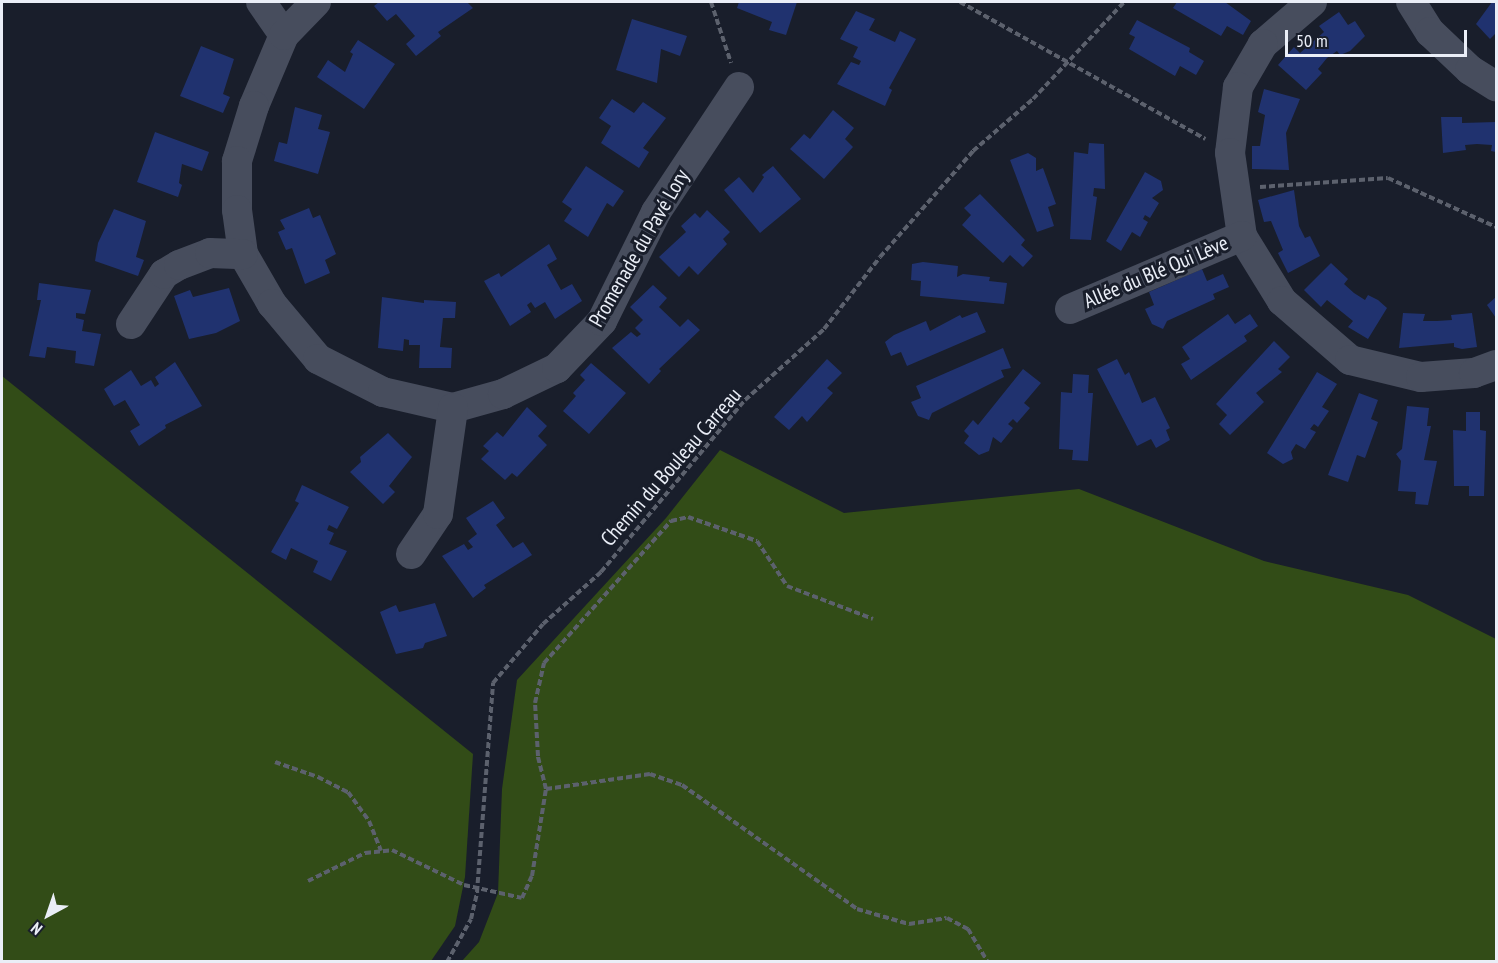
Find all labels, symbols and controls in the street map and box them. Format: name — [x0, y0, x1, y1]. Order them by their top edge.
scale bar — [1288, 18, 1470, 56]
text: 50 m — [1296, 29, 1328, 52]
street label: Promenade du Pavé Lory — [584, 165, 694, 331]
street label: Allée du Blé Qui Lève — [1080, 230, 1232, 314]
street label: Chemin du Bouleau Carreau — [596, 383, 746, 551]
north arrow — [18, 885, 78, 945]
text: N — [27, 918, 46, 939]

